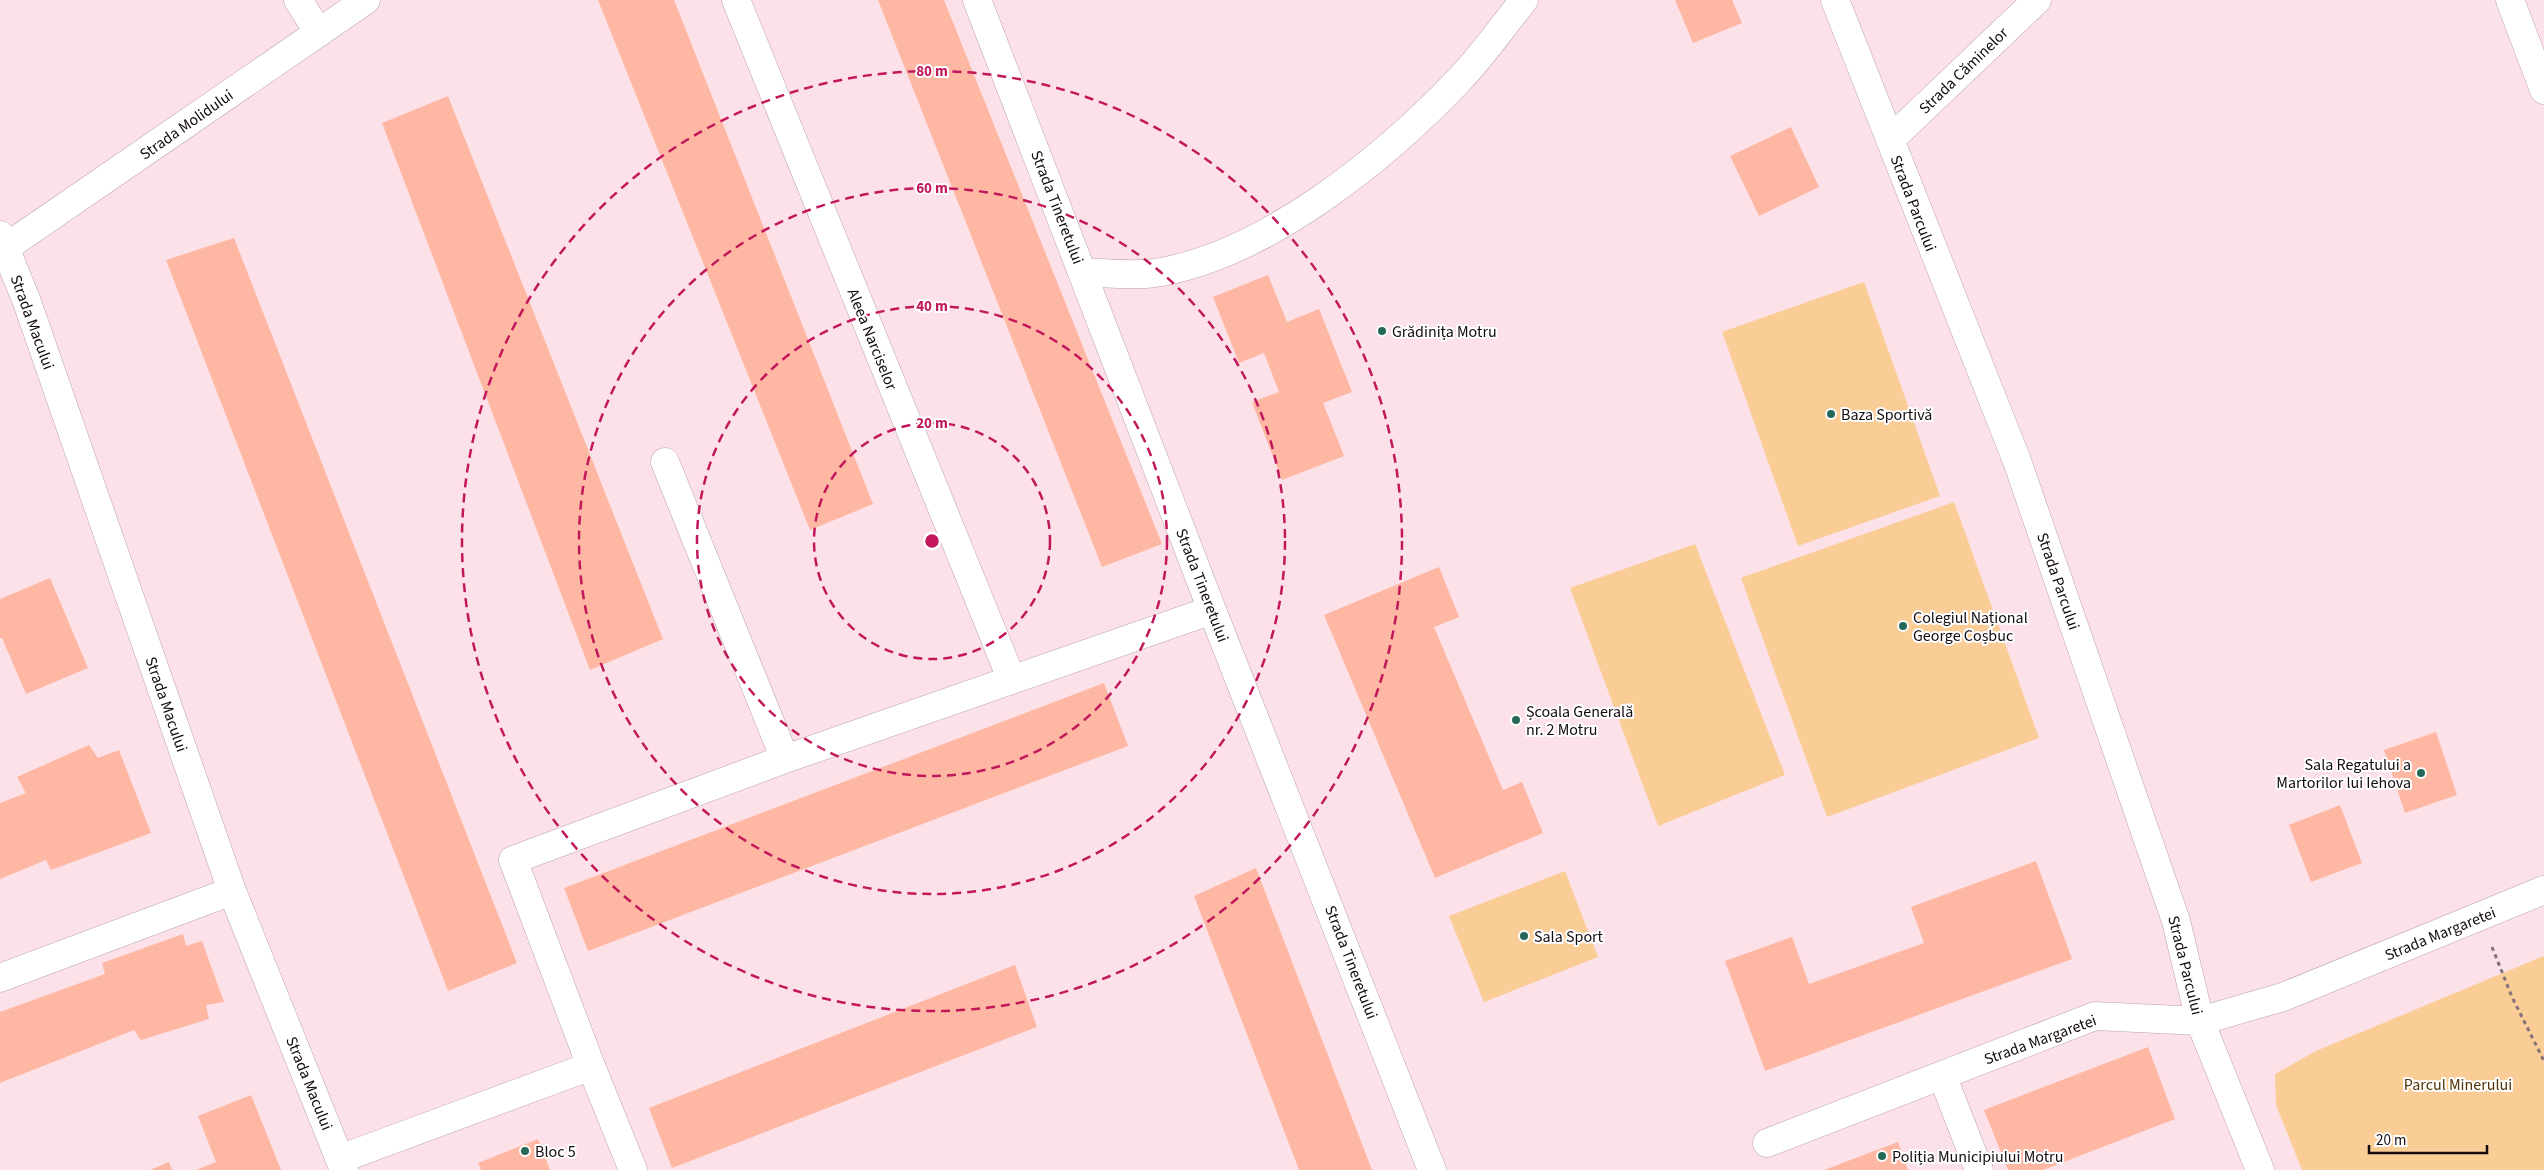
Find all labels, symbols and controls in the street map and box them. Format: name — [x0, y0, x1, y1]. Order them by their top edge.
street label: Strada Căminelor — [1914, 22, 2013, 119]
text: 80 m — [916, 61, 948, 82]
street label: Strada Molidului — [135, 84, 238, 165]
street label: Strada Tineretului — [1025, 147, 1089, 267]
street label: Strada Parcului — [1885, 152, 1942, 255]
text: 60 m — [916, 178, 948, 199]
street label: Strada Macului — [5, 272, 59, 373]
street label: Aleea Narciselor — [842, 285, 903, 394]
text: 40 m — [916, 296, 948, 317]
place label: Grădinița Motru — [1392, 321, 1497, 343]
marker: Grădinița Motru — [1376, 325, 1388, 337]
place label: Baza Sportivă — [1841, 404, 1932, 426]
marker: Baza Sportivă — [1825, 408, 1837, 420]
text: 20 m — [916, 413, 948, 434]
street label: Strada Tineretului — [1170, 525, 1234, 645]
street label: Strada Parcului — [2031, 530, 2085, 633]
centre of rings — [923, 532, 941, 550]
place label: Colegiul Național George Coșbuc — [1913, 607, 2028, 647]
marker: Colegiul Național George Coșbuc — [1897, 620, 1909, 632]
street label: Strada Macului — [139, 654, 193, 755]
place label: Școala Generală nr. 2 Motru — [1526, 701, 1633, 741]
marker: Școala Generală nr. 2 Motru — [1510, 714, 1522, 726]
place label: Sala Regatului a Martorilor lui Iehova — [2276, 754, 2411, 794]
marker: Sala Regatului a Martorilor lui Iehova — [2415, 767, 2427, 779]
street label: Strada Tineretului — [1319, 902, 1383, 1022]
street label: Strada Margaretei — [2381, 902, 2499, 966]
street label: Strada Parcului — [2162, 913, 2208, 1017]
place label: Sala Sport — [1534, 926, 1604, 948]
marker: Sala Sport — [1518, 930, 1530, 942]
street label: Strada Margaretei — [1981, 1009, 2100, 1070]
street label: Strada Macului — [280, 1033, 338, 1134]
park label: Parcul Minerului — [2404, 1074, 2512, 1096]
scale bar — [2369, 1122, 2486, 1154]
text: 20 m — [2376, 1130, 2406, 1151]
place label: Bloc 5 — [535, 1141, 576, 1163]
marker: Bloc 5 — [519, 1145, 531, 1157]
place label: Poliția Municipiului Motru — [1892, 1146, 2063, 1168]
marker: Poliția Municipiului Motru — [1876, 1150, 1888, 1162]

